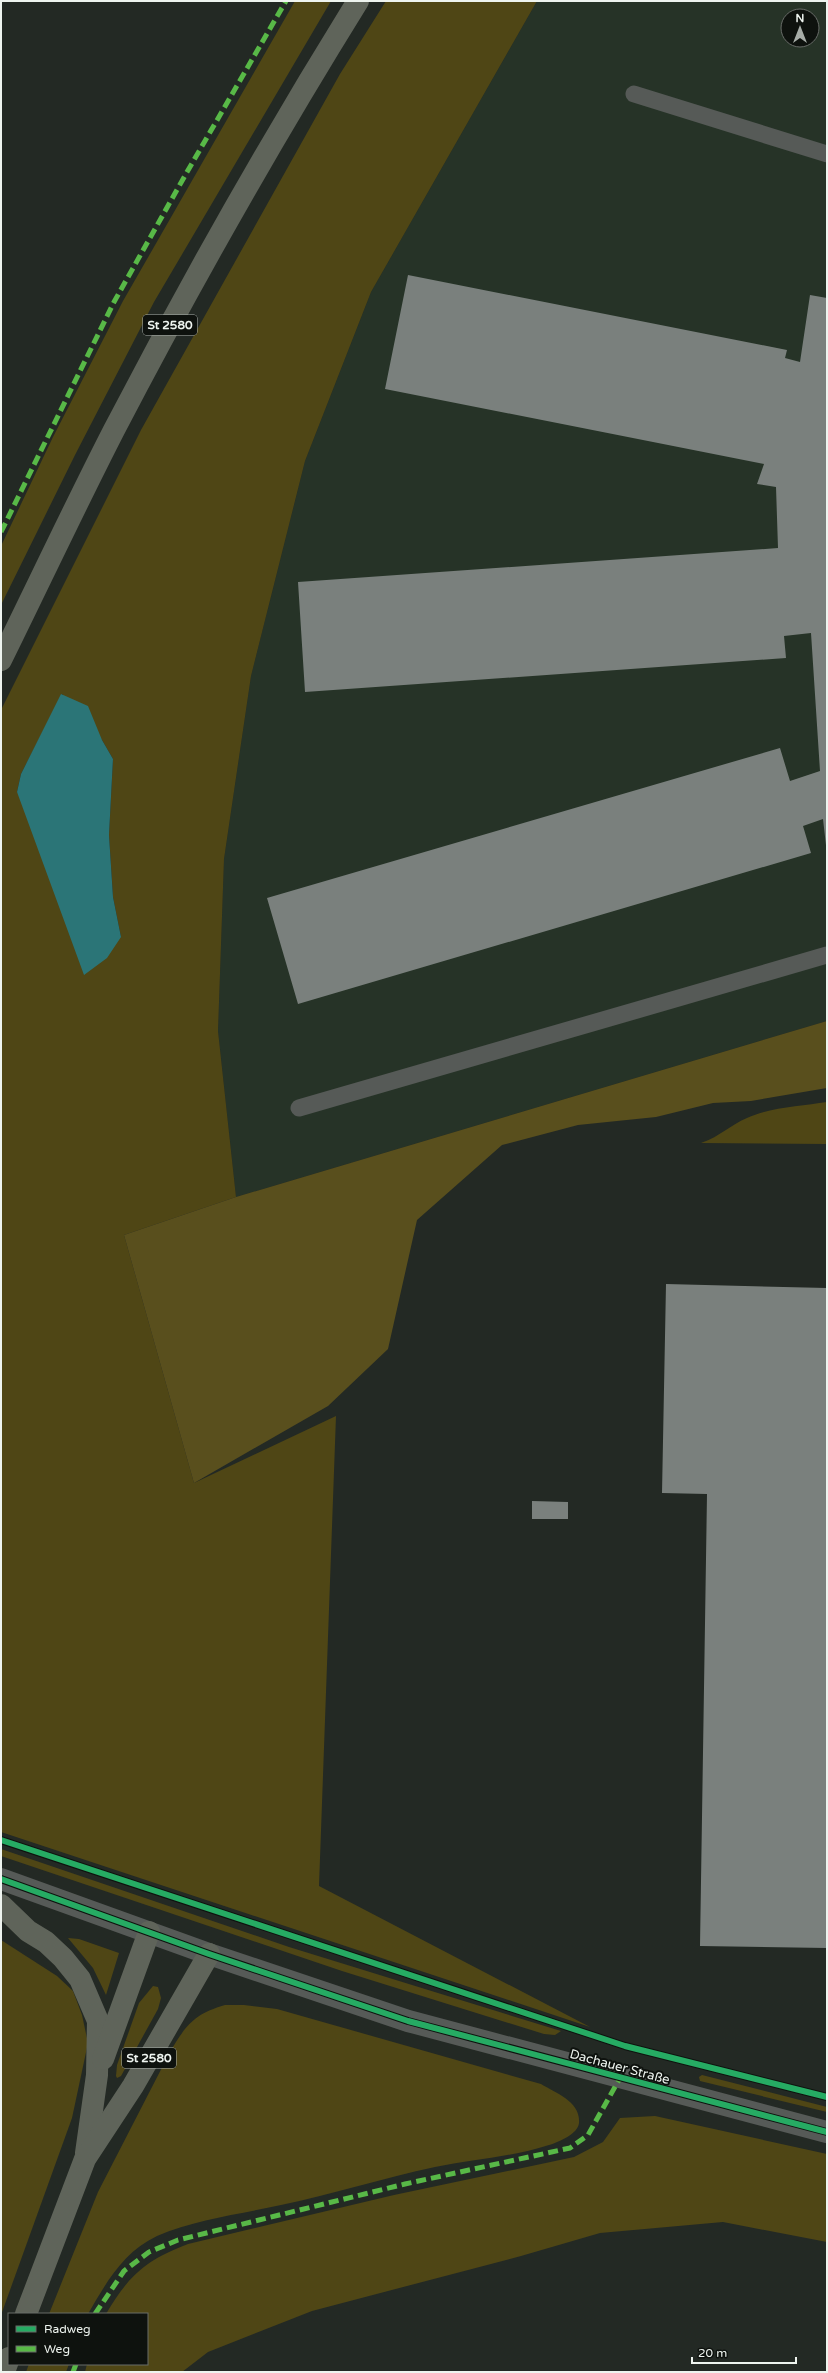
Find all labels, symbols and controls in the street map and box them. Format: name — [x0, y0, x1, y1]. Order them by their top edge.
north arrow — [780, 8, 820, 48]
text: N — [796, 12, 804, 25]
road number: St 2580 — [143, 315, 197, 335]
street label: Dachauer Straße — [568, 2046, 672, 2088]
road number: St 2580 — [122, 2048, 176, 2068]
legend — [8, 2313, 148, 2365]
text: Radweg — [44, 2322, 91, 2336]
scale bar — [692, 2339, 796, 2365]
text: Weg — [44, 2342, 70, 2356]
text: 20 m — [698, 2346, 727, 2360]

